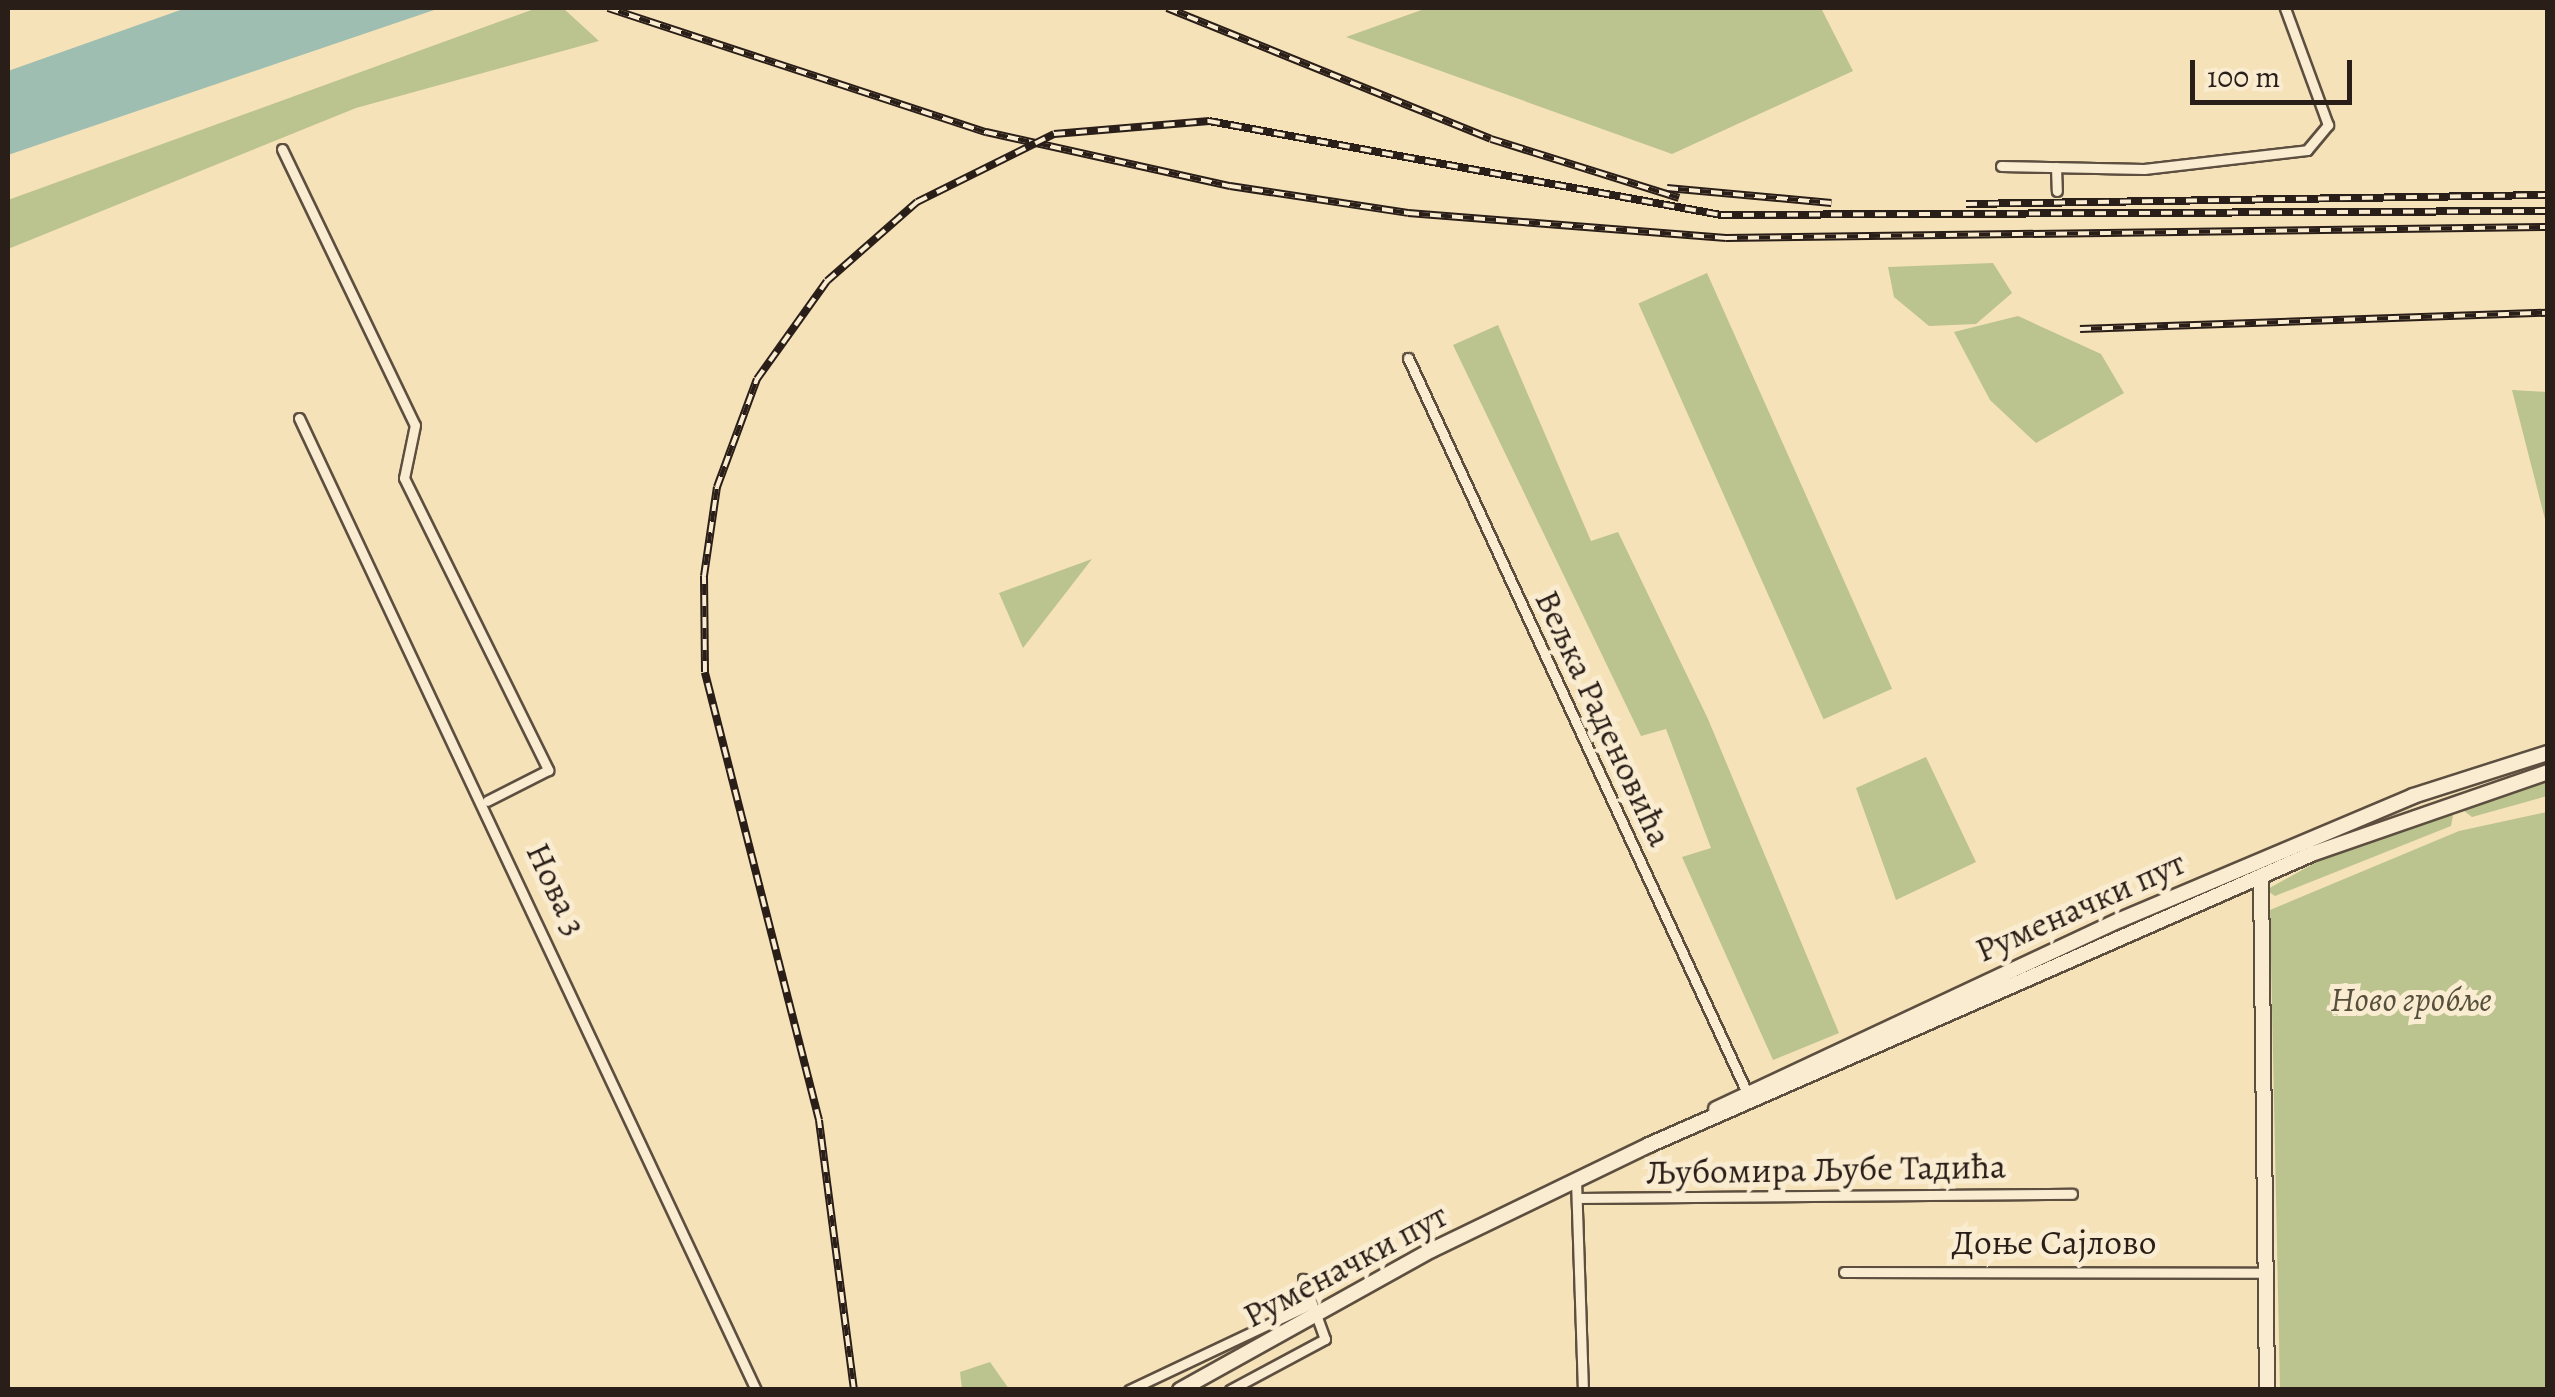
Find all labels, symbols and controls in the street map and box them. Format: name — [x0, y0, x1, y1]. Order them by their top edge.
scale bar — [2195, 40, 2358, 102]
text: 100 m — [2207, 57, 2280, 97]
street label: Вељка Раденовића — [1526, 583, 1682, 853]
street label: Нова 3 — [517, 836, 597, 942]
street label: Руменачки пут — [1969, 841, 2191, 971]
park label: Ново гробље — [2330, 978, 2492, 1020]
street label: Љубомира Љубе Тадића — [1646, 1145, 2006, 1193]
street label: Руменачки пут — [1236, 1194, 1454, 1336]
street label: Доње Сајлово — [1952, 1221, 2156, 1263]

